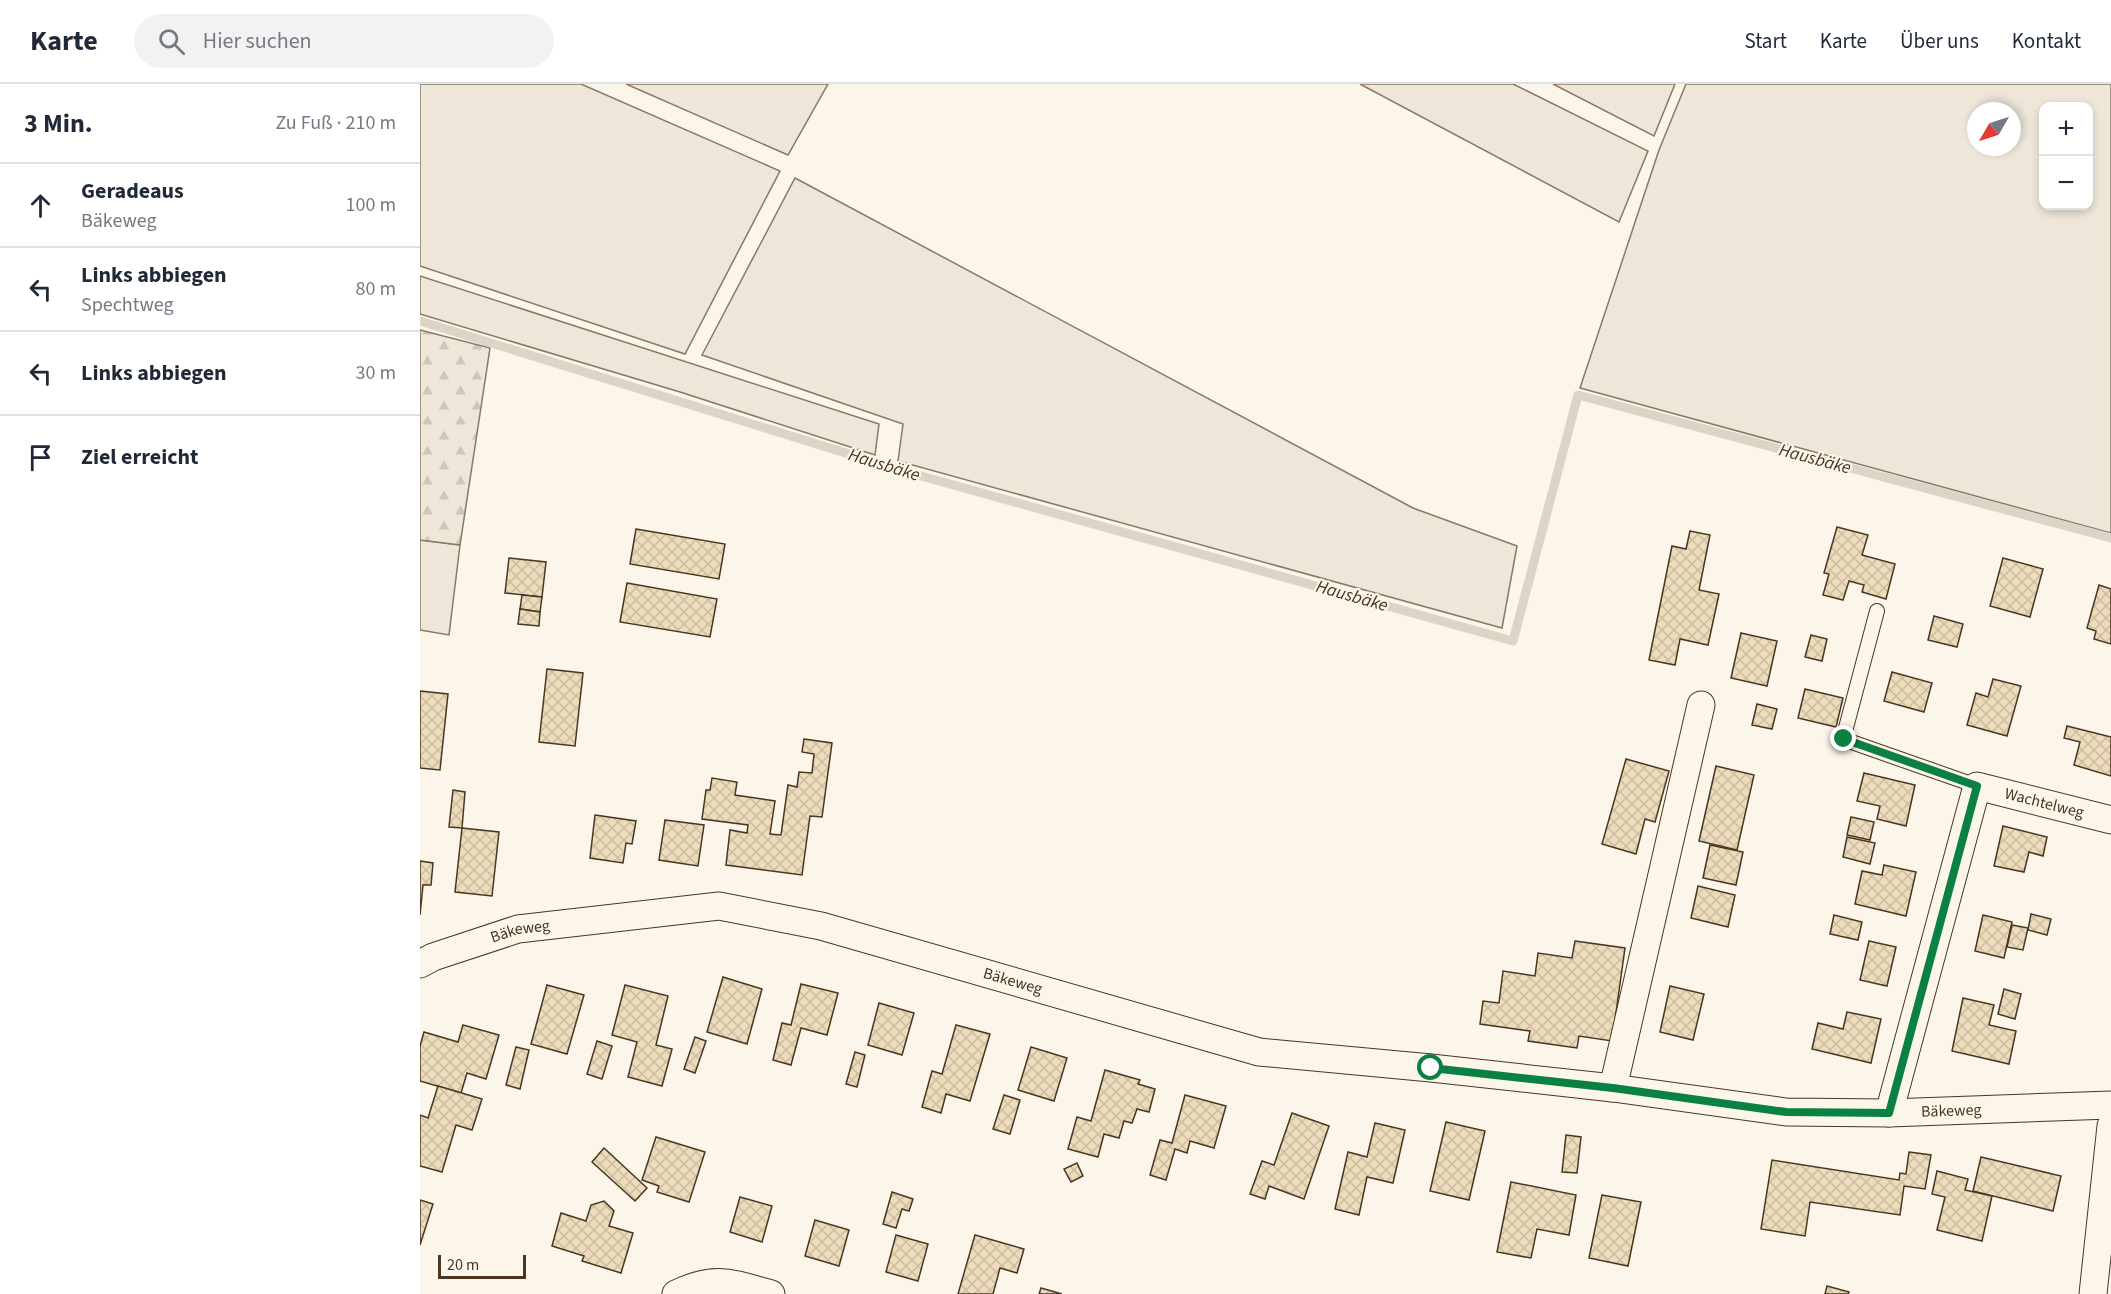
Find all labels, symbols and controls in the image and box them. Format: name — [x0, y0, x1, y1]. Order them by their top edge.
search box — [134, 14, 554, 68]
text: Karte — [30, 21, 98, 61]
icon: search — [155, 25, 188, 58]
text: Hier suchen — [203, 25, 312, 57]
text: Start — [1744, 26, 1787, 56]
text: Karte — [1820, 26, 1867, 56]
text: Über uns — [1900, 26, 1979, 56]
text: Kontakt — [2012, 26, 2081, 56]
north arrow — [1967, 102, 2021, 156]
map controls — [2039, 102, 2093, 210]
button: + — [2039, 102, 2093, 156]
text: 3 Min. — [24, 105, 93, 142]
text: Zu Fuß · 210 m — [275, 109, 396, 137]
button: − — [2039, 156, 2093, 210]
text: Geradeaus — [81, 175, 184, 207]
icon: ahead — [24, 189, 57, 222]
text: 100 m — [346, 191, 396, 219]
text: Bäkeweg — [81, 207, 157, 235]
text: Links abbiegen — [81, 259, 227, 291]
icon: left — [24, 273, 57, 306]
text: 80 m — [356, 275, 396, 303]
text: Spechtweg — [81, 291, 174, 319]
icon: left — [24, 357, 57, 390]
text: Links abbiegen — [81, 357, 227, 389]
text: 30 m — [356, 359, 396, 387]
water label: Hausbäke — [1776, 437, 1854, 481]
icon: arrive — [24, 441, 57, 474]
text: Ziel erreicht — [81, 441, 199, 473]
water label: Hausbäke — [845, 442, 923, 488]
water label: Hausbäke — [1313, 574, 1391, 618]
route end — [1830, 725, 1856, 751]
street label: Wachtelweg — [2002, 782, 2086, 824]
street label: Bäkeweg — [487, 914, 551, 948]
street label: Bäkeweg — [981, 962, 1045, 1000]
route start — [1417, 1054, 1443, 1080]
street label: Bäkeweg — [1921, 1099, 1982, 1123]
scale bar — [438, 1252, 526, 1280]
text: 20 m — [447, 1254, 479, 1276]

